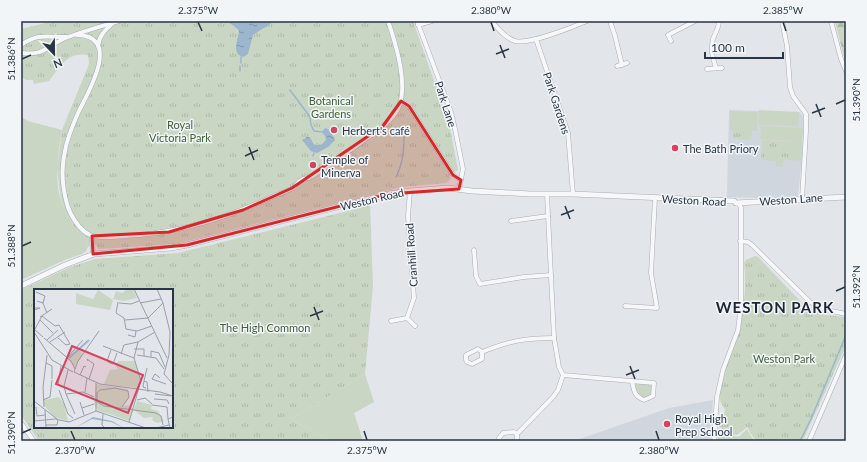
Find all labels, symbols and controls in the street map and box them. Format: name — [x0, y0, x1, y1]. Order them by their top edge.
text: 2.375°W — [178, 4, 219, 16]
text: 2.380°W — [471, 4, 512, 16]
text: 2.385°W — [763, 4, 804, 16]
north arrow — [34, 34, 74, 74]
scale bar — [705, 34, 783, 60]
text: 51.386°N — [5, 37, 17, 81]
text: 100 m — [711, 40, 745, 55]
text: N — [52, 56, 64, 71]
street label: Park Gardens — [541, 70, 573, 136]
text: 51.390°N — [850, 78, 862, 122]
street label: Park Lane — [432, 79, 460, 129]
park label: Botanical Gardens — [309, 94, 353, 120]
park label: Royal Victoria Park — [149, 118, 211, 144]
place label: Herbert's café — [342, 124, 410, 137]
marker: Herbert's café — [329, 125, 339, 135]
place label: The Bath Priory — [683, 142, 759, 155]
marker: The Bath Priory — [670, 143, 680, 153]
place label: Temple of Minerva — [321, 153, 369, 179]
marker: Temple of Minerva — [308, 160, 318, 170]
street label: Weston Road — [339, 185, 405, 213]
street label: Weston Lane — [759, 190, 823, 208]
street label: Weston Road — [661, 192, 727, 208]
street label: Cranhill Road — [402, 223, 420, 287]
text: 51.388°N — [5, 224, 17, 268]
text: 51.392°N — [850, 265, 862, 309]
inset map — [34, 289, 173, 428]
district label: WESTON PARK — [716, 298, 834, 316]
park label: The High Common — [220, 321, 310, 334]
park label: Weston Park — [753, 352, 815, 365]
text: 51.390°N — [5, 411, 17, 455]
place label: Royal High Prep School — [675, 412, 732, 438]
marker: Royal High Prep School — [662, 419, 672, 429]
text: 2.370°W — [55, 444, 96, 456]
text: 2.375°W — [347, 444, 388, 456]
text: 2.380°W — [639, 444, 680, 456]

